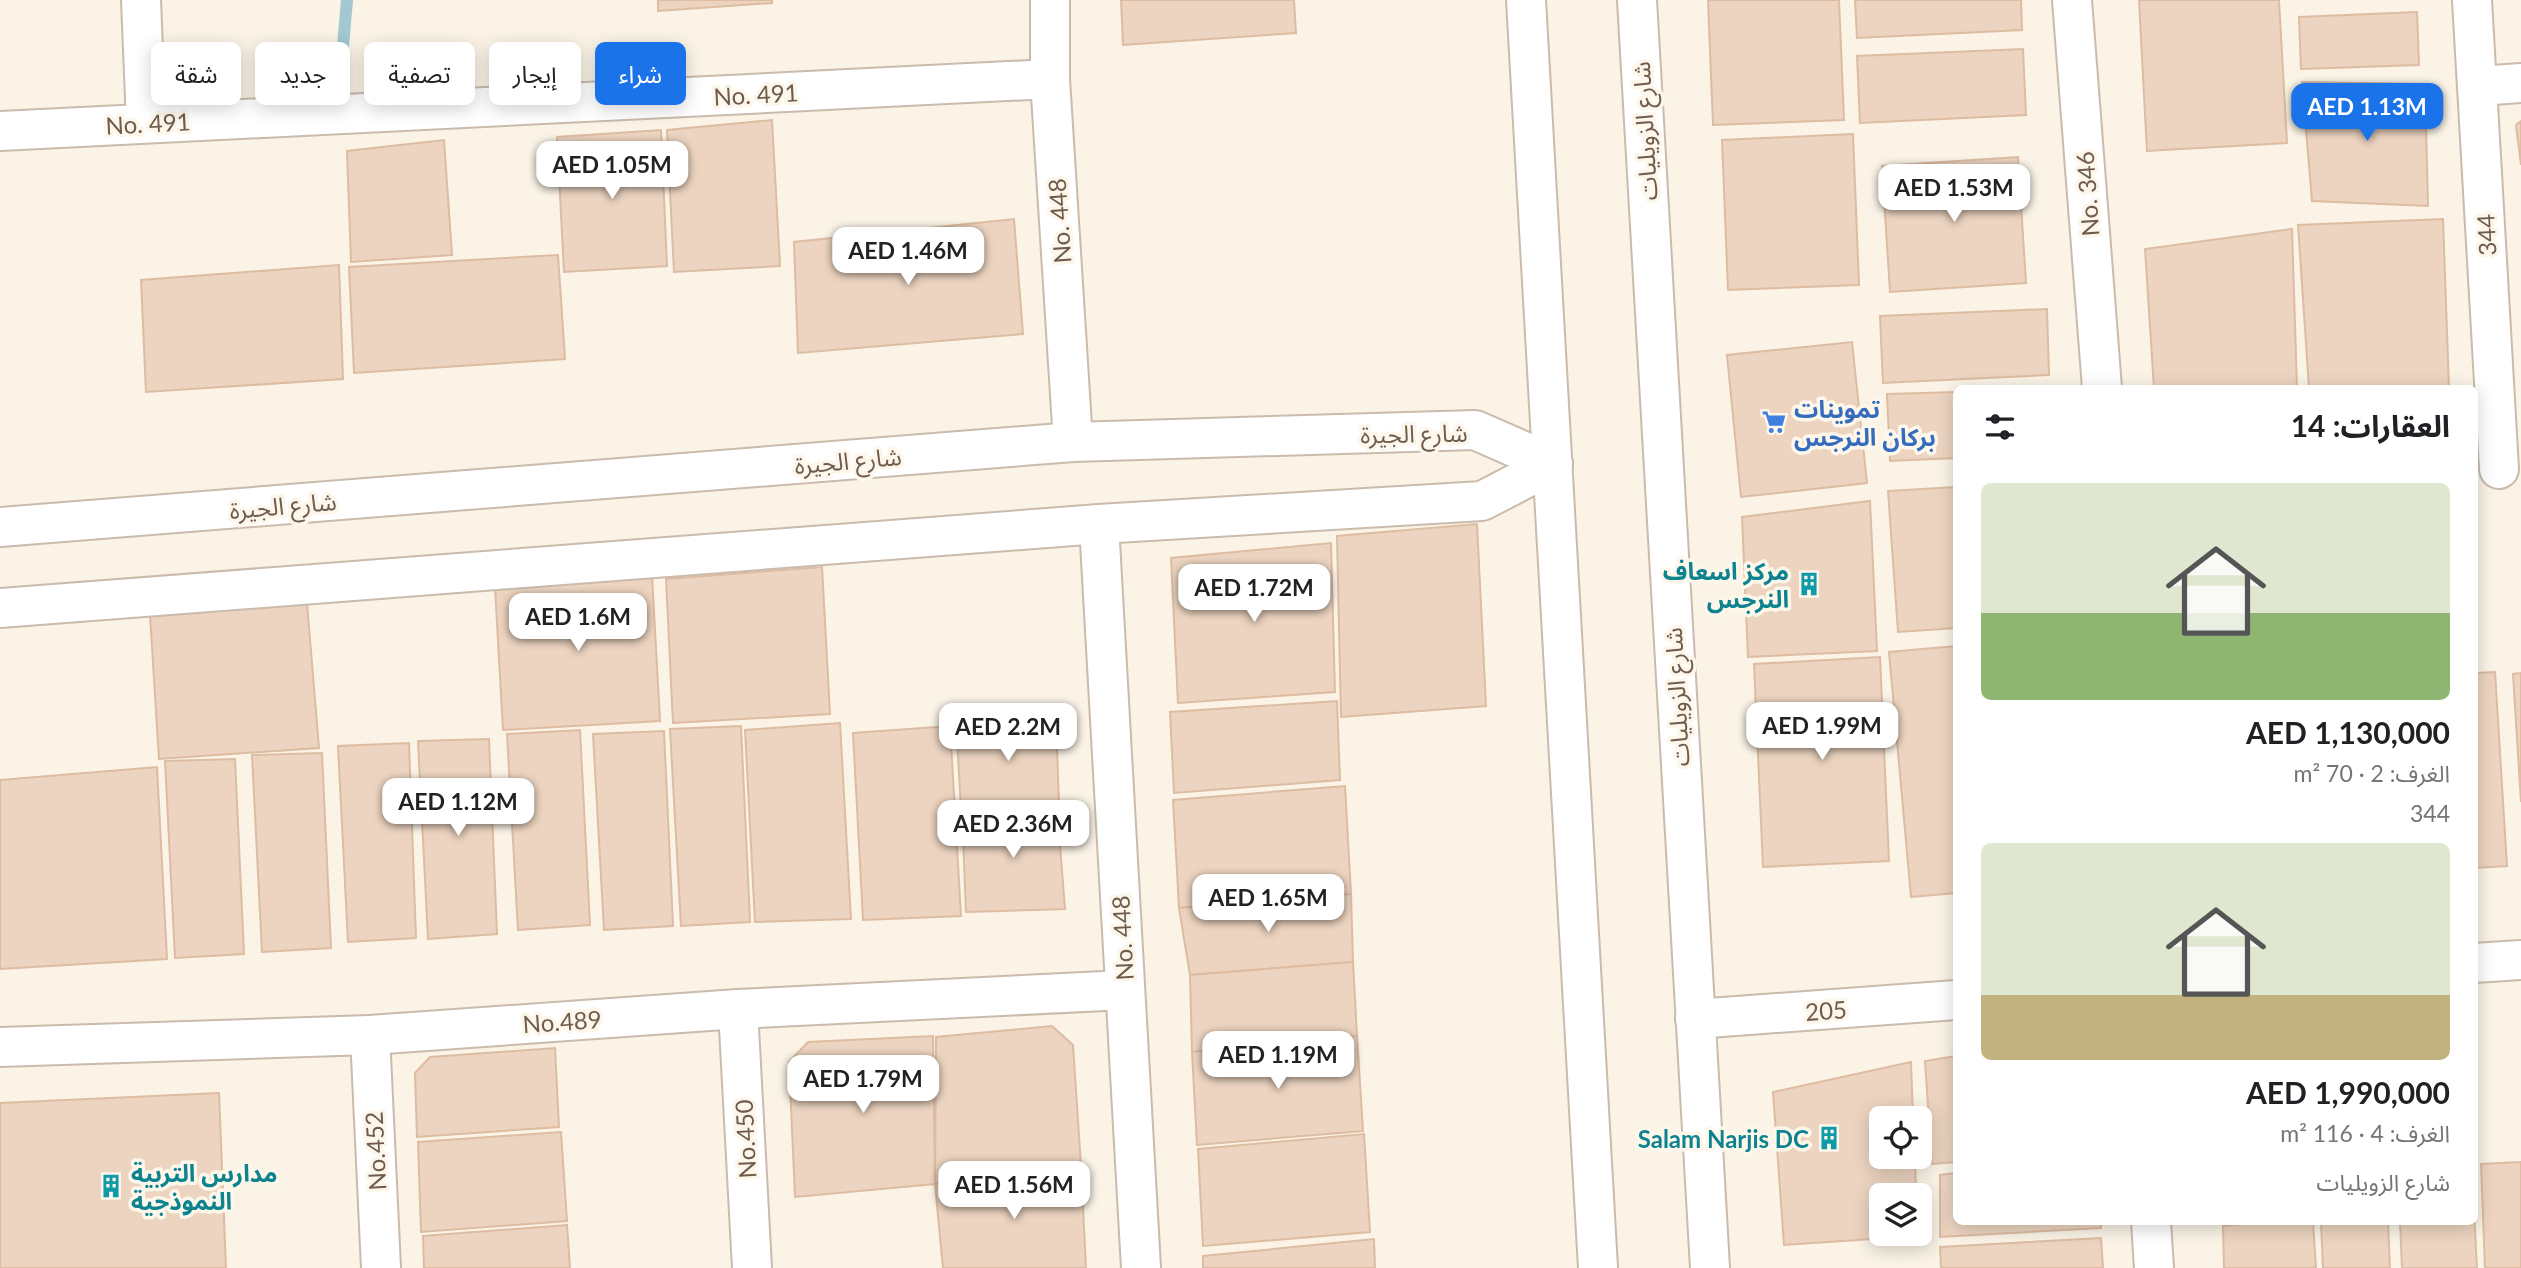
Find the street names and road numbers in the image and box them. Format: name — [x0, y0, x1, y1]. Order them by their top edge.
street label: شارع الزويليات — [1626, 61, 1666, 201]
street label: No. 491 — [713, 77, 799, 111]
street label: No. 491 — [105, 106, 191, 140]
street label: No. 346 — [2070, 151, 2104, 237]
street label: No. 448 — [1042, 178, 1076, 264]
street label: 344 — [2470, 213, 2502, 257]
street label: شارع الجيرة — [1360, 418, 1468, 452]
street label: شارع الجيرة — [793, 441, 903, 483]
street label: شارع الجيرة — [228, 486, 338, 528]
street label: شارع الزويليات — [1658, 627, 1698, 767]
street label: No. 448 — [1105, 895, 1139, 981]
street label: 205 — [1804, 994, 1848, 1026]
street label: No.489 — [522, 1004, 602, 1038]
street label: No.450 — [728, 1099, 762, 1179]
street label: No.452 — [358, 1111, 392, 1191]

